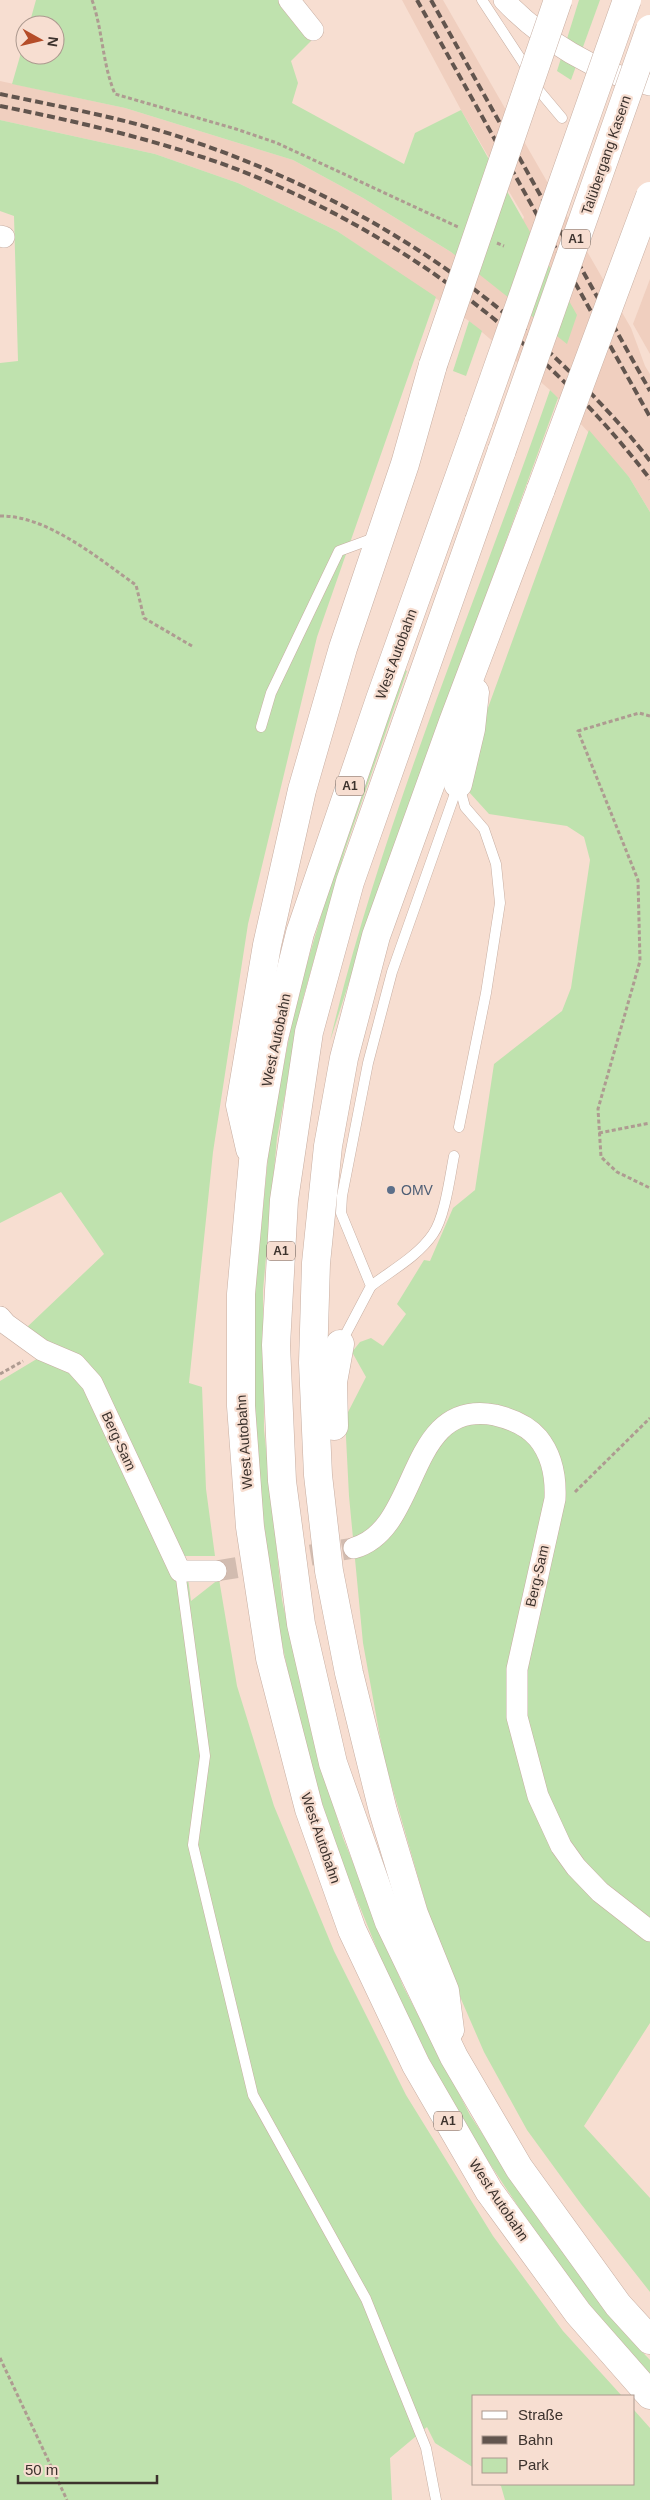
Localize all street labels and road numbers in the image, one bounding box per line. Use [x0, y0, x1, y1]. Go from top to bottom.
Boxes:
street label: Talübergang Kasern [578, 93, 634, 217]
road number: A1 [562, 230, 590, 248]
street label: West Autobahn [372, 607, 420, 701]
road number: A1 [336, 776, 364, 796]
street label: West Autobahn [258, 992, 294, 1088]
road number: A1 [267, 1242, 295, 1260]
street label: West Autobahn [233, 1394, 255, 1490]
street label: Berg-Sam [98, 1409, 140, 1473]
street label: Berg-Sam [522, 1543, 552, 1609]
street label: West Autobahn [298, 1791, 344, 1885]
road number: A1 [434, 2112, 462, 2130]
street label: West Autobahn [466, 2156, 532, 2244]

